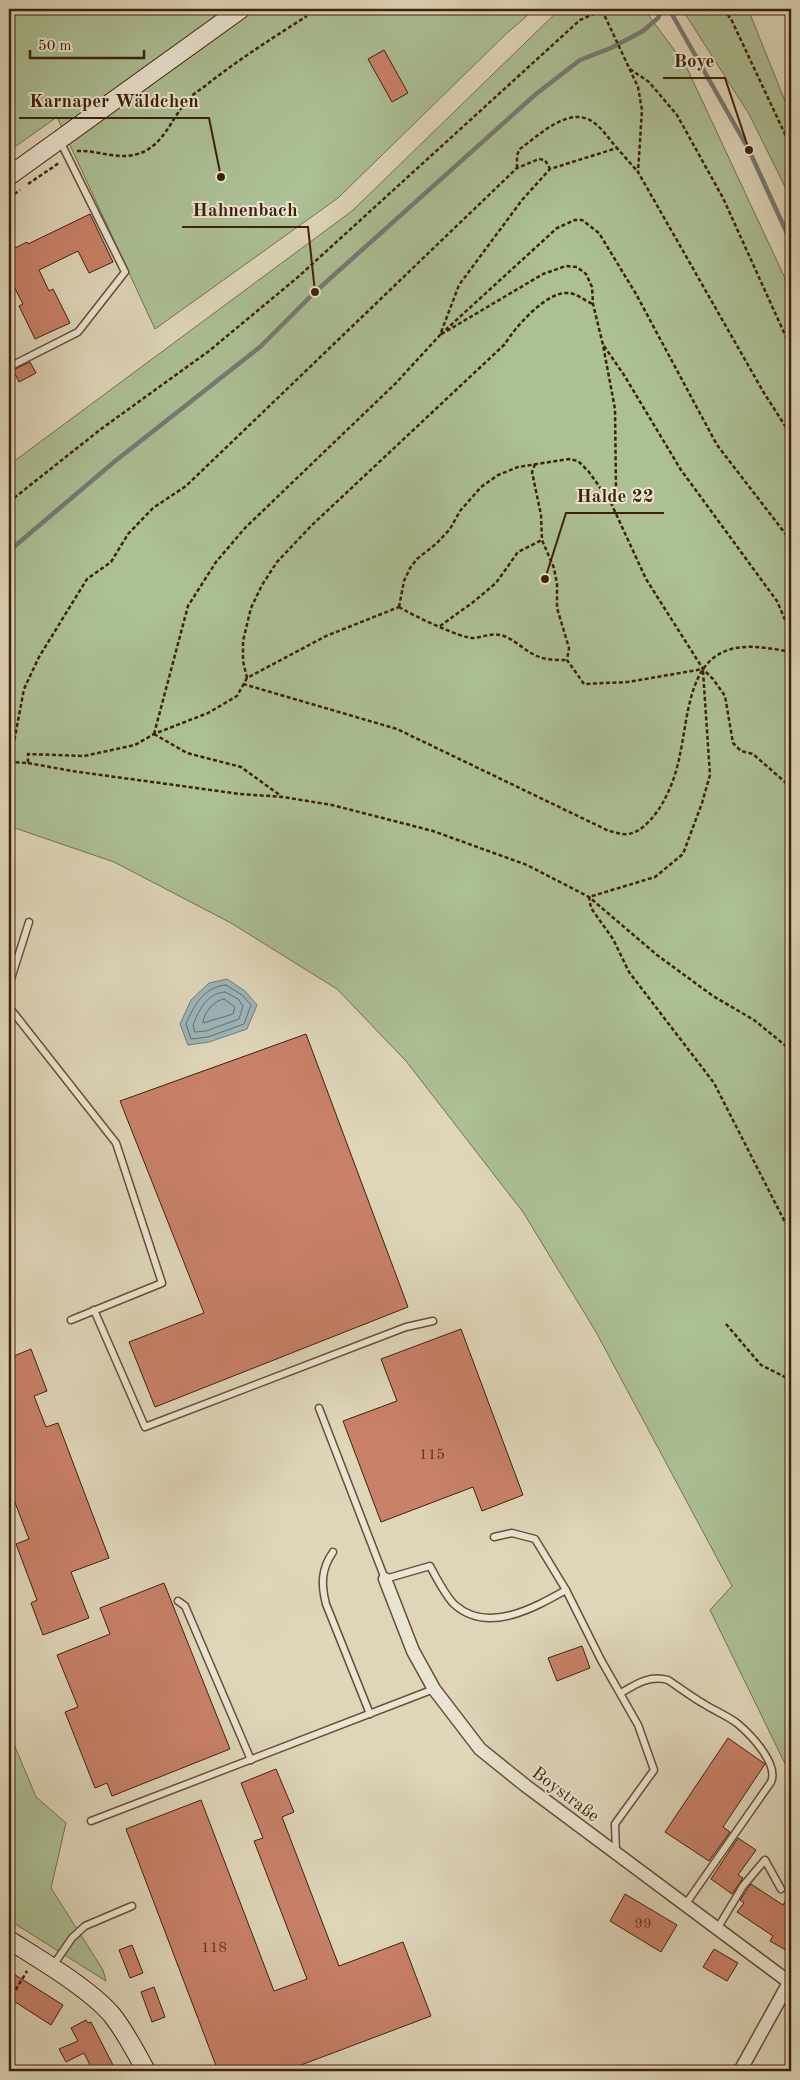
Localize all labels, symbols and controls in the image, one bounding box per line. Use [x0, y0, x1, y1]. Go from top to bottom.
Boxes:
scale bar [30, 28, 144, 60]
text: 50 m [38, 39, 72, 54]
callout: Boye [663, 44, 725, 78]
text: Boye [673, 53, 715, 72]
callout: Karnaper Wäldchen [19, 84, 209, 118]
text: Karnaper Wäldchen [29, 93, 199, 112]
callout: Hahnenbach [182, 193, 308, 227]
text: Hahnenbach [192, 202, 298, 221]
callout: Halde 22 [566, 479, 664, 513]
text: Halde 22 [576, 488, 654, 507]
house number: 115 [419, 1448, 445, 1463]
street label: Boystraße [528, 1764, 602, 1826]
house number: 99 [634, 1917, 652, 1932]
house number: 118 [201, 1941, 227, 1956]

